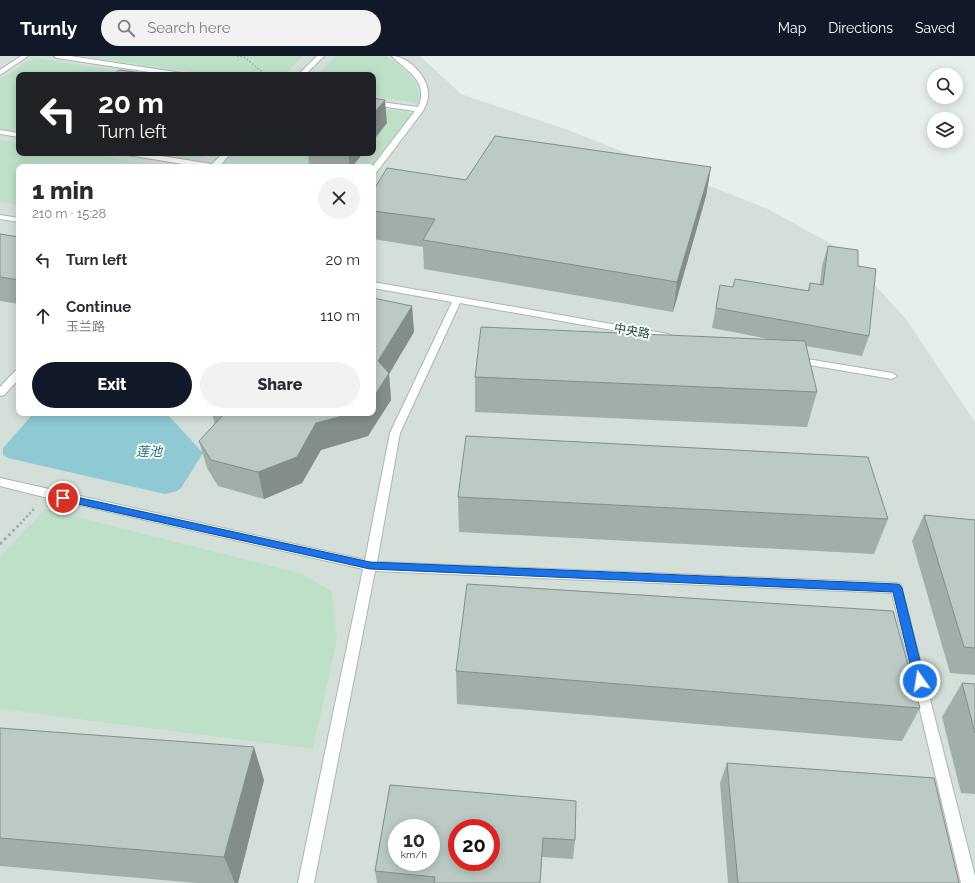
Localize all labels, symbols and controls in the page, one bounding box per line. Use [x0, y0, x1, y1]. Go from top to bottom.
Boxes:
search box [101, 10, 381, 46]
text: Turnly [20, 17, 77, 39]
icon: search [115, 17, 137, 39]
text: Search here [147, 19, 231, 37]
text: Map [778, 20, 806, 36]
text: Directions [828, 20, 893, 36]
text: Saved [915, 20, 955, 36]
map controls [927, 68, 963, 148]
button: search [927, 68, 963, 104]
text: 20 m [98, 87, 164, 120]
icon: left [32, 88, 84, 140]
button: layers [927, 112, 963, 148]
text: Turn left [98, 121, 167, 142]
text: 1 min [32, 176, 94, 205]
button: close [318, 177, 360, 219]
text: 210 m · 15:28 [32, 206, 106, 221]
icon: left [32, 249, 54, 271]
text: Turn left [66, 251, 127, 269]
text: 20 m [325, 251, 360, 269]
text: Continue [66, 298, 131, 316]
icon: ahead [32, 305, 54, 327]
text: 110 m [320, 307, 360, 325]
text: 玉兰路 [66, 319, 105, 334]
street label: 中央路 [613, 321, 651, 341]
button: Exit [32, 362, 192, 408]
button: Share [200, 362, 360, 408]
water label: 莲池 [136, 444, 164, 459]
pin [46, 481, 80, 515]
icon: arrive [52, 487, 74, 509]
position arrow [899, 660, 941, 702]
speed limit sign: 20 [448, 819, 500, 871]
text: 10 [403, 828, 425, 852]
text: km/h [401, 849, 427, 860]

